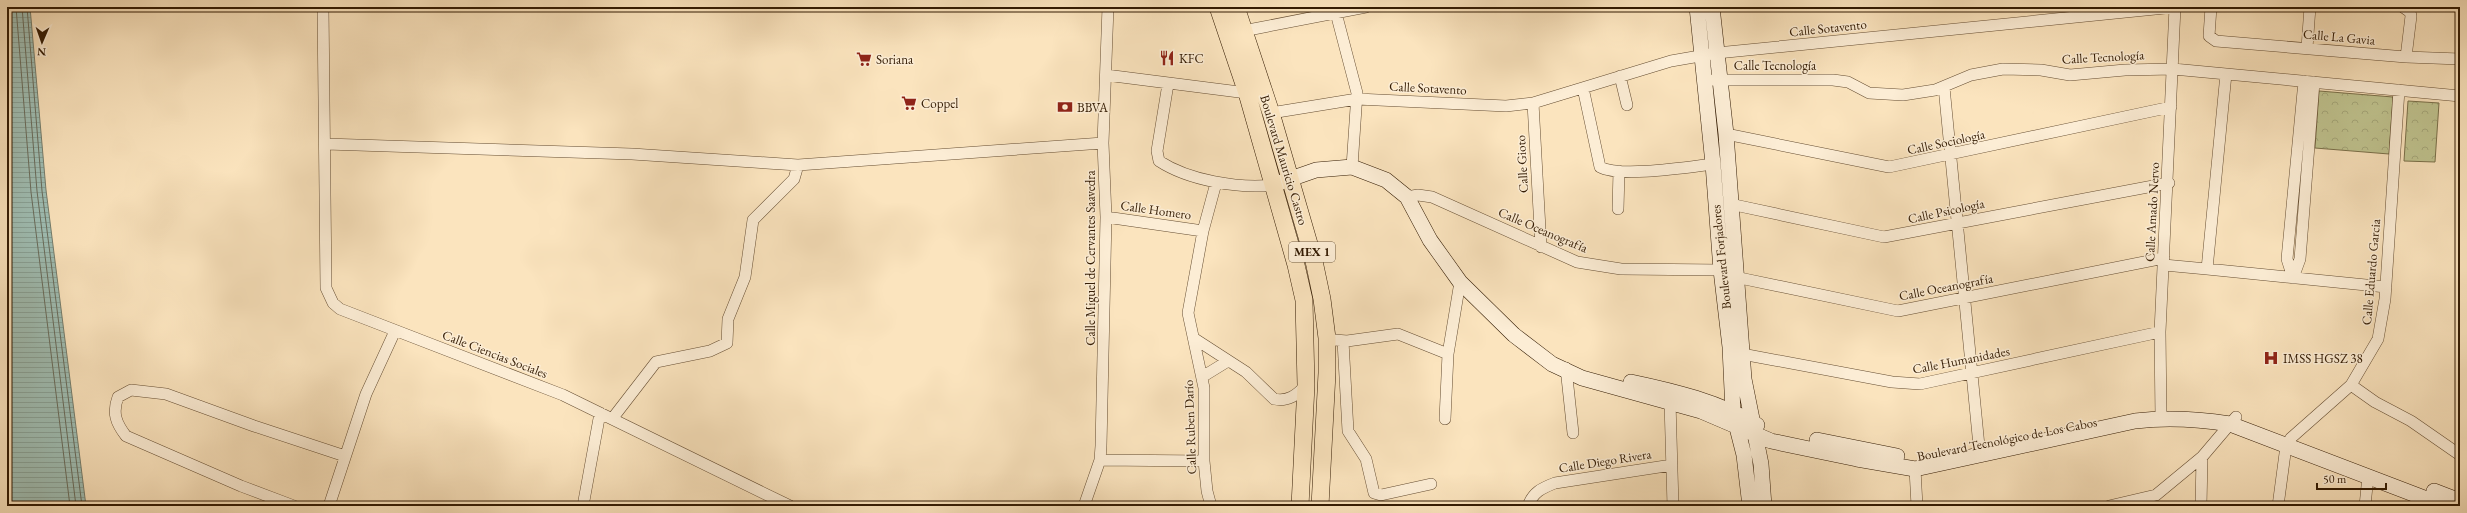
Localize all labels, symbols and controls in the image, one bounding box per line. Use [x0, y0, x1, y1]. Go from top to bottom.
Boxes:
street label: Calle Sotavento [1789, 15, 1867, 41]
north arrow [22, 22, 62, 62]
street label: Calle La Gavia [2302, 25, 2376, 49]
text: N [37, 45, 46, 59]
street label: Calle Tecnología [2061, 46, 2145, 68]
restaurant icon: KFC [1158, 49, 1176, 67]
supermarket icon: Soriana [855, 50, 873, 68]
place label: KFC [1179, 50, 1204, 67]
place label: Soriana [876, 51, 914, 68]
street label: Calle Tecnología [1734, 57, 1817, 74]
street label: Calle Sotavento [1389, 77, 1467, 99]
street label: Boulevard Mauricio Castro [1256, 93, 1312, 227]
supermarket icon: Coppel [900, 94, 918, 112]
place label: Coppel [921, 95, 958, 112]
bank icon: BBVA [1056, 98, 1074, 116]
place label: BBVA [1077, 99, 1109, 116]
street label: Calle Sociología [1906, 125, 1987, 159]
street label: Calle Gioto [1512, 135, 1532, 193]
street label: Calle Amado Nervo [2141, 162, 2163, 262]
street label: Calle Miguel de Cervantes Saavedra [1082, 169, 1099, 346]
street label: Calle Psicología [1906, 194, 1987, 227]
street label: Calle Homero [1120, 197, 1192, 223]
street label: Calle Oceanografía [1496, 204, 1591, 257]
street label: Boulevard Forjadores [1707, 204, 1735, 310]
street label: Calle Eduardo Garcia [2358, 217, 2384, 326]
road number: MEX 1 [1289, 242, 1335, 262]
street label: Calle Oceanografía [1898, 269, 1995, 304]
street label: Calle Ciencias Sociales [440, 326, 550, 382]
street label: Calle Humanidades [1911, 342, 2011, 378]
hospital icon: IMSS HGSZ 38 [2262, 349, 2280, 367]
place label: IMSS HGSZ 38 [2283, 350, 2363, 367]
street label: Calle Ruben Darío [1180, 379, 1200, 475]
street label: Boulevard Tecnológico de Los Cabos [1916, 413, 2098, 465]
street label: Calle Diego Rivera [1557, 445, 1653, 477]
scale bar [2317, 465, 2386, 491]
text: 50 m [2323, 471, 2347, 487]

